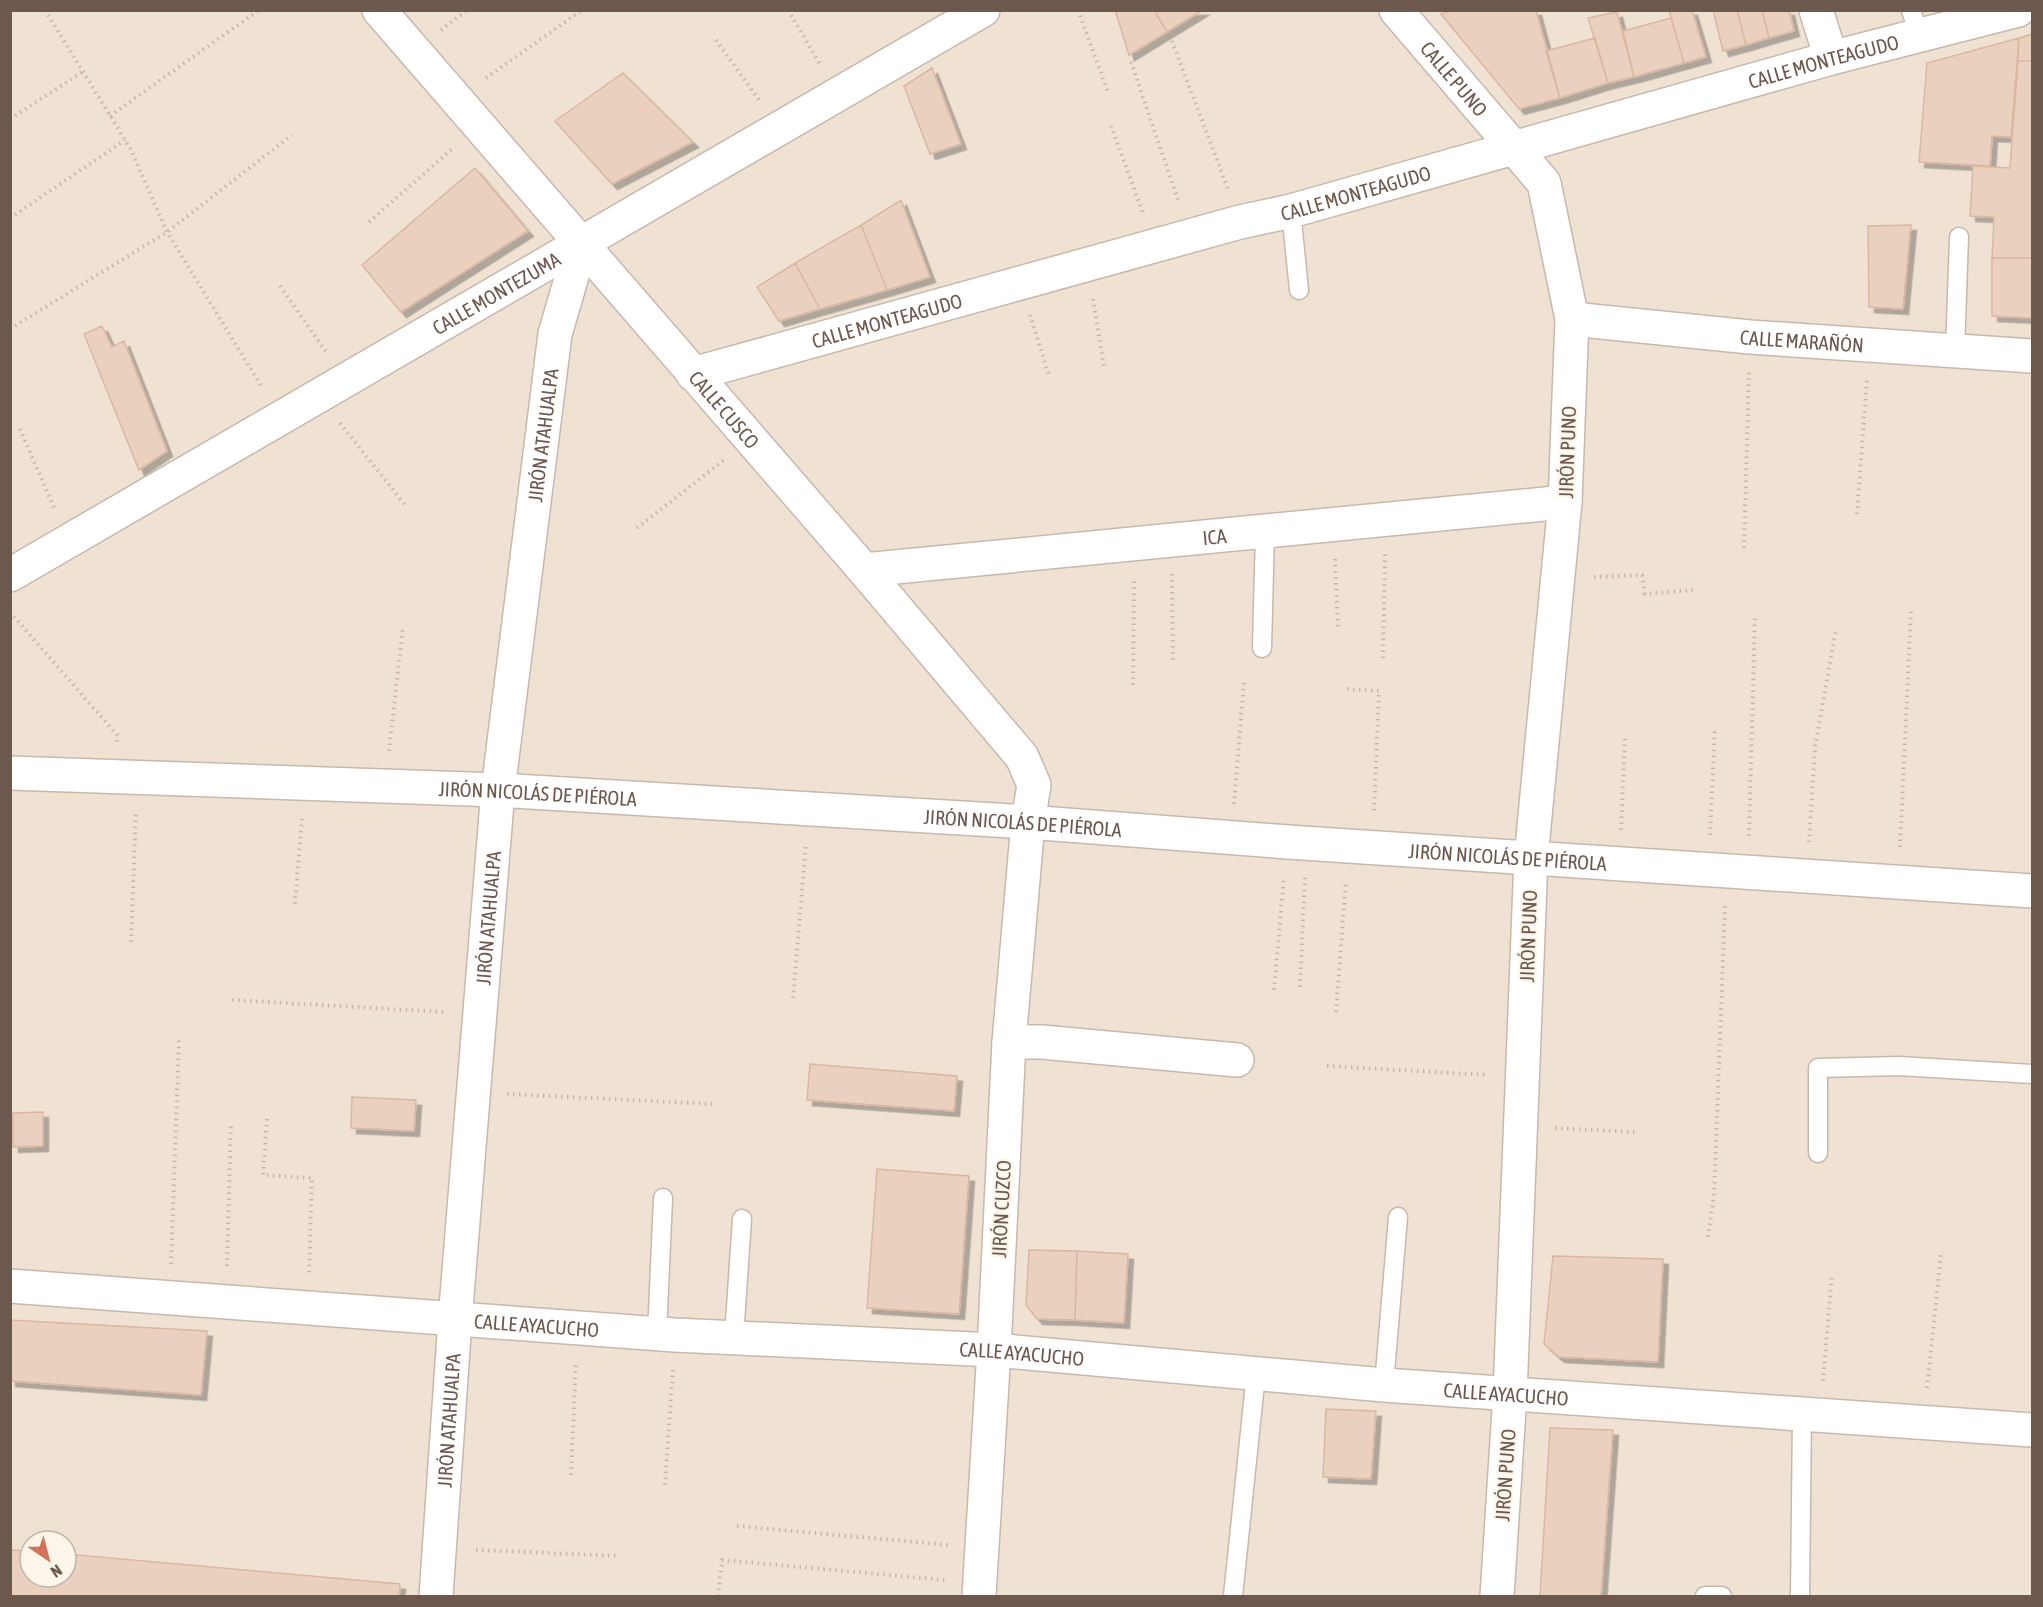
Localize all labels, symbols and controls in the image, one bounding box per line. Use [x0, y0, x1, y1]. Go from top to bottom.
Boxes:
street label: CALLE MONTEAGUDO [1745, 30, 1901, 92]
street label: CALLE PUNO [1416, 36, 1493, 120]
street label: CALLE MONTEAGUDO [1278, 161, 1433, 224]
street label: CALLE MONTEZUMA [428, 247, 564, 339]
street label: CALLE MONTEAGUDO [809, 288, 964, 352]
street label: CALLE MARAÑÓN [1739, 325, 1865, 356]
street label: CALLE CUSCO [685, 366, 764, 453]
street label: JIRÓN ATAHUALPA [523, 367, 562, 503]
street label: JIRÓN PUNO [1554, 405, 1580, 499]
street label: ICA [1201, 523, 1228, 549]
street label: JIRÓN NICOLÁS DE PIÉROLA [438, 776, 638, 810]
street label: JIRÓN NICOLÁS DE PIÉROLA [923, 804, 1123, 841]
street label: JIRÓN NICOLÁS DE PIÉROLA [1408, 838, 1607, 874]
street label: JIRÓN ATAHUALPA [471, 850, 505, 986]
street label: JIRÓN PUNO [1515, 889, 1541, 983]
street label: JIRÓN CUZCO [987, 1160, 1015, 1258]
street label: CALLE AYACUCHO [473, 1309, 600, 1341]
street label: CALLE AYACUCHO [959, 1337, 1085, 1370]
street label: JIRÓN ATAHUALPA [432, 1353, 464, 1488]
street label: CALLE AYACUCHO [1443, 1378, 1569, 1409]
street label: JIRÓN PUNO [1490, 1428, 1520, 1522]
north arrow [18, 1529, 78, 1589]
text: N [48, 1561, 66, 1581]

